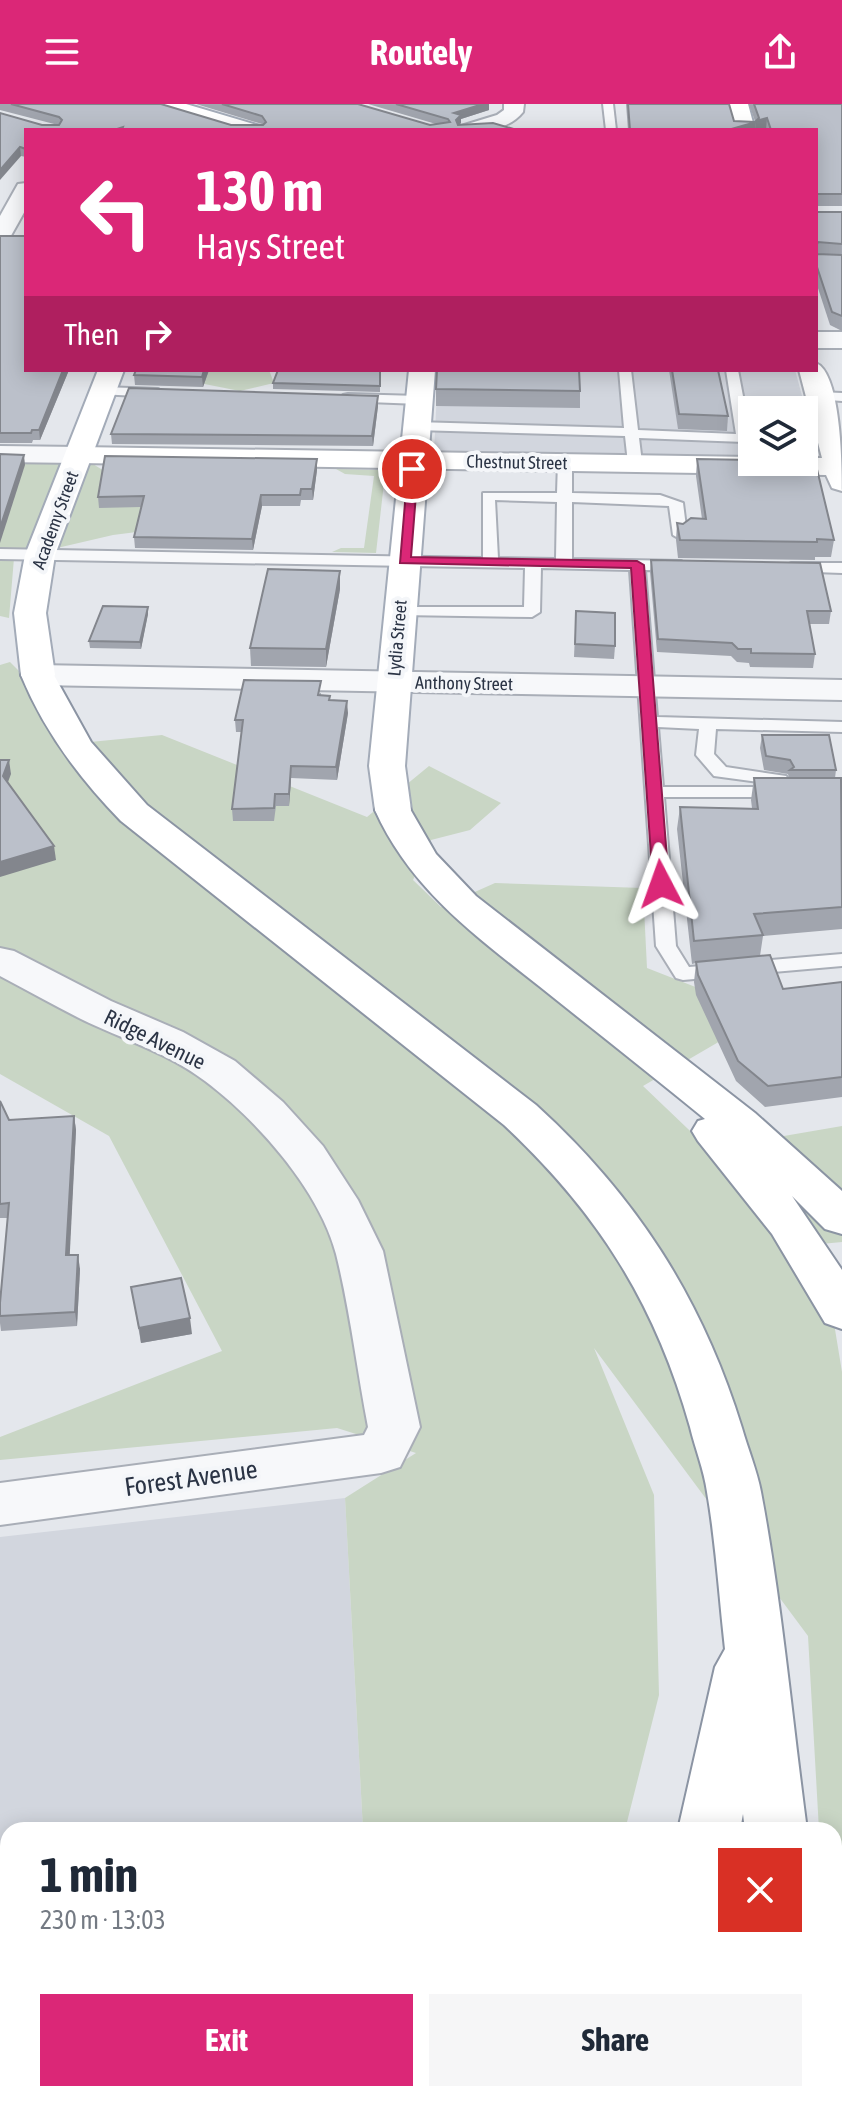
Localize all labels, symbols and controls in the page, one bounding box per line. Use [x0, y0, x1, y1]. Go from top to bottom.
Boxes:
icon: menu [40, 30, 84, 74]
icon: share [758, 30, 802, 74]
text: Routely [370, 31, 472, 73]
text: 130 m [196, 159, 323, 223]
icon: left [64, 160, 168, 264]
text: Hays Street [196, 225, 345, 267]
icon: right [135, 312, 179, 356]
text: Then [64, 317, 119, 351]
map controls [738, 396, 818, 476]
button: layers [738, 396, 818, 476]
pin [378, 435, 446, 503]
icon: arrive [390, 447, 434, 491]
street label: Chestnut Street [466, 451, 568, 473]
street label: Academy Street [28, 468, 82, 572]
street label: Lydia Street [383, 599, 411, 677]
street label: Anthony Street [415, 672, 513, 694]
position arrow [619, 842, 703, 926]
street label: Ridge Avenue [100, 1003, 210, 1075]
street label: Forest Avenue [123, 1454, 259, 1502]
text: 1 min [40, 1847, 138, 1902]
button: close [718, 1848, 802, 1932]
text: 230 m · 13:03 [40, 1905, 166, 1935]
button: Exit [40, 1994, 413, 2086]
button: Share [429, 1994, 802, 2086]

